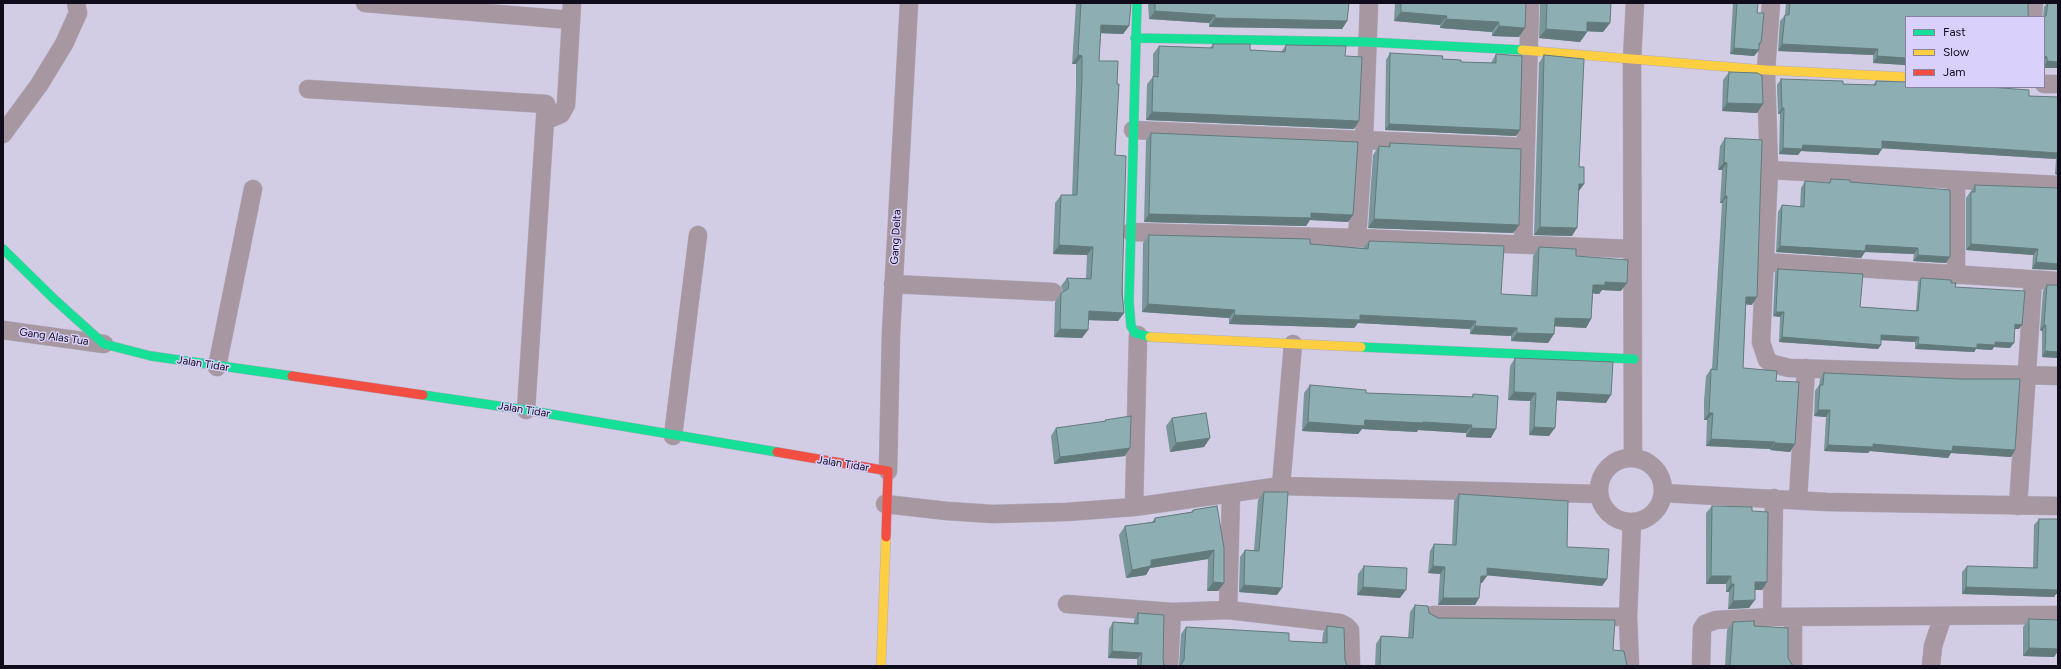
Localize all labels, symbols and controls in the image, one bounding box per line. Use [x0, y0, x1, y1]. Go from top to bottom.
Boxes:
legend [1905, 16, 2045, 88]
text: Fast [1943, 25, 1966, 39]
text: Slow [1943, 45, 1969, 59]
text: Jam [1943, 65, 1966, 79]
street label: Gang Delta [888, 209, 904, 265]
street label: Gang Alas Tua [18, 326, 90, 348]
street label: Jalan Tidar [176, 353, 230, 375]
street label: Jalan Tidar [497, 399, 551, 421]
street label: Jalan Tidar [816, 453, 870, 475]

